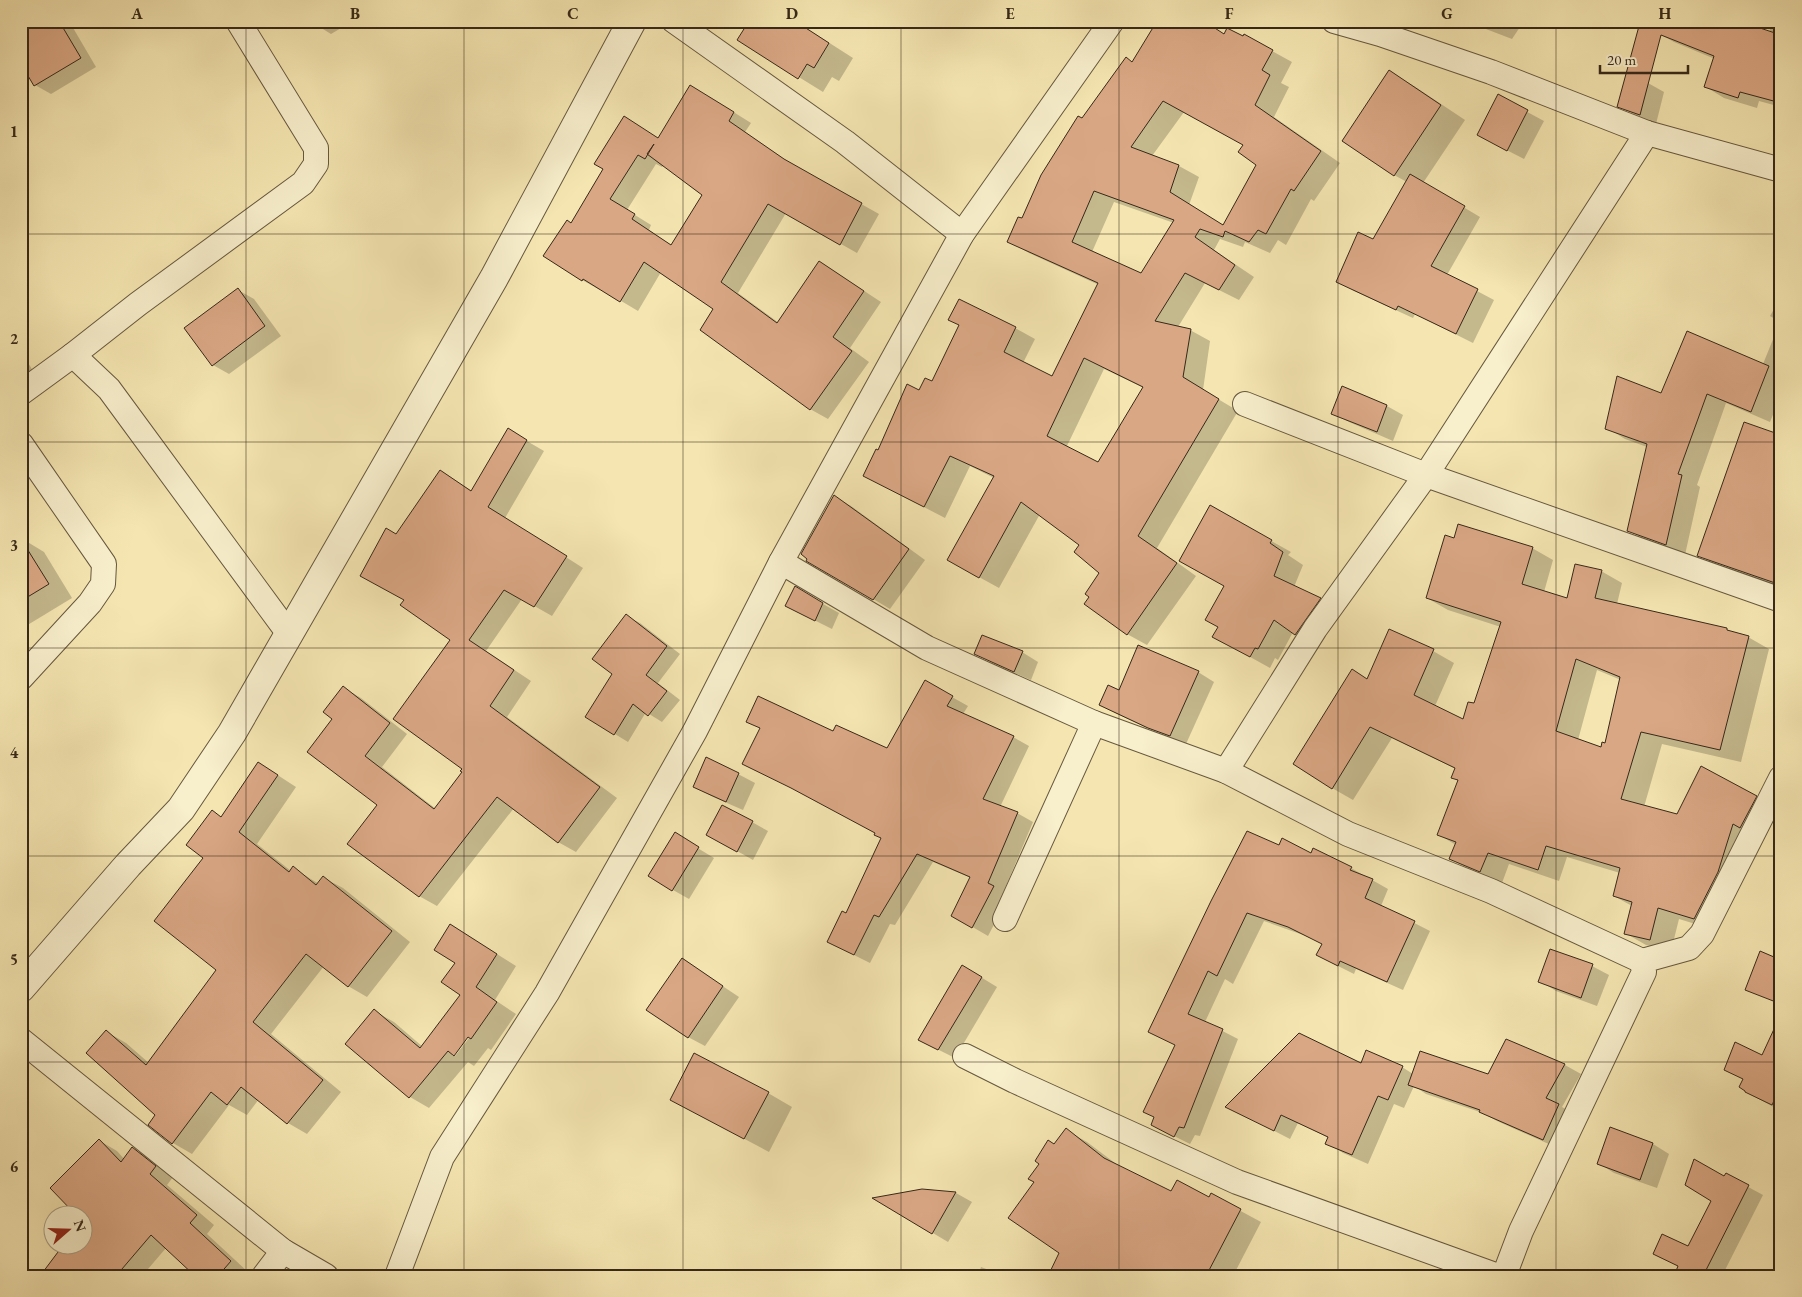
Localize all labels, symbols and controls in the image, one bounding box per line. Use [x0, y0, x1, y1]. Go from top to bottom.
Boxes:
text: A [130, 3, 143, 24]
text: B [350, 3, 360, 24]
text: C [567, 3, 579, 24]
text: D [786, 3, 798, 24]
text: E [1005, 3, 1015, 24]
text: F [1225, 3, 1234, 24]
text: G [1441, 3, 1453, 24]
text: H [1659, 3, 1672, 24]
scale bar [1600, 42, 1687, 74]
text: 20 m [1607, 50, 1636, 69]
text: 1 [10, 121, 18, 142]
text: 2 [10, 328, 19, 349]
text: 3 [10, 535, 18, 556]
text: 4 [10, 742, 19, 763]
text: 5 [10, 949, 18, 970]
text: 6 [10, 1156, 19, 1177]
north arrow [42, 1204, 92, 1254]
text: N [70, 1217, 91, 1235]

